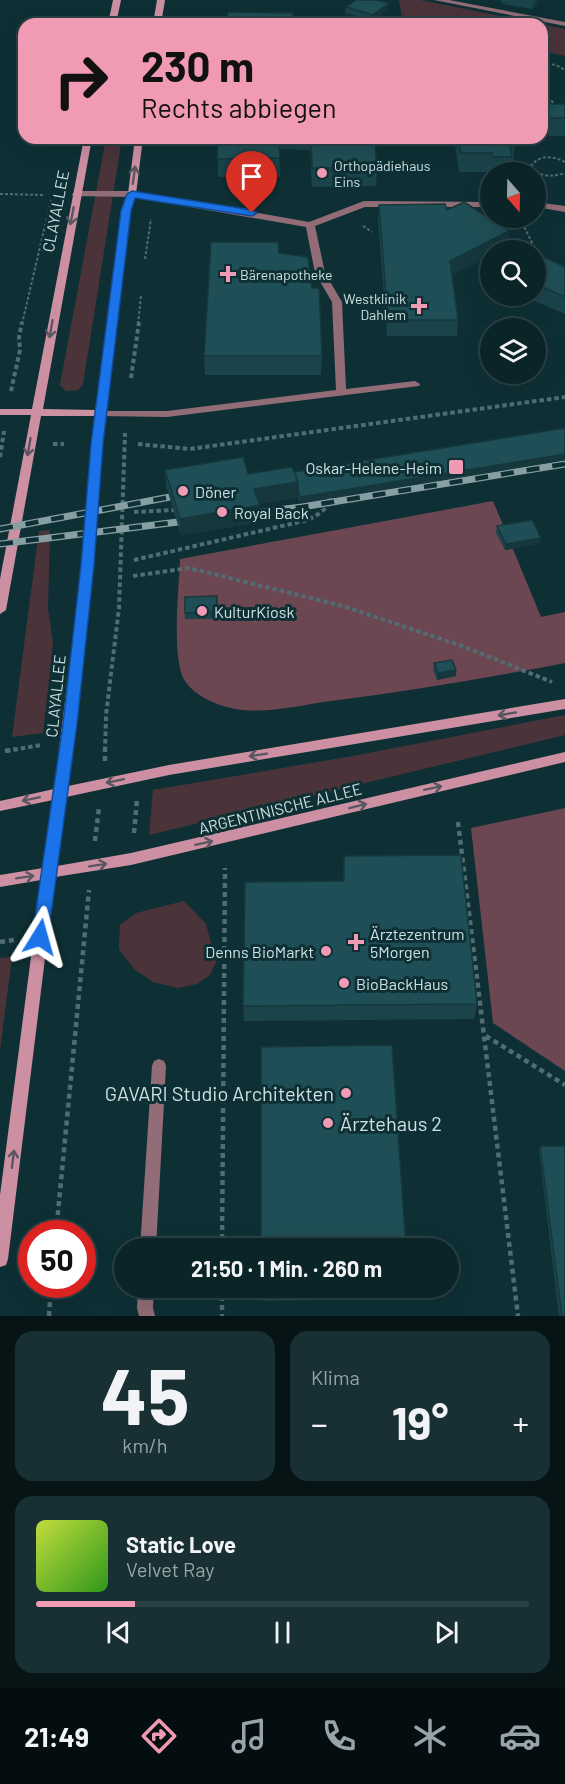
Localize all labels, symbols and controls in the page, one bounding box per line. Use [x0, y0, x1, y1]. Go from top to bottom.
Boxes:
text: 230 m [141, 40, 254, 90]
icon: right [42, 42, 120, 120]
text: Rechts abbiegen [141, 91, 337, 123]
pin [226, 151, 277, 213]
place label: Orthopädiehaus Eins [334, 157, 431, 190]
icon: arrive [235, 160, 268, 193]
north arrow [480, 162, 546, 228]
map controls [480, 162, 546, 384]
one-way arrow [129, 166, 140, 185]
marker: Orthopädiehaus Eins [315, 166, 329, 180]
street label: CLAYALLEE [38, 168, 72, 254]
one-way arrow [66, 206, 77, 225]
button: search [480, 240, 546, 306]
place label: Bärenapotheke [240, 266, 332, 283]
marker: Bärenapotheke [221, 267, 235, 281]
place label: Westklinik Dahlem [343, 290, 406, 323]
marker: Westklinik Dahlem [410, 297, 428, 315]
button: layers [480, 318, 546, 384]
one-way arrow [45, 319, 56, 339]
one-way arrow [23, 437, 34, 456]
place label: Oskar-Helene-Heim [305, 458, 442, 477]
marker: Oskar-Helene-Heim [447, 458, 465, 476]
place label: Döner [195, 482, 237, 501]
marker: Döner [176, 484, 190, 498]
place label: Royal Back [234, 503, 309, 522]
marker: Royal Back [215, 505, 229, 519]
place label: KulturKiosk [214, 602, 295, 621]
marker: KulturKiosk [195, 604, 209, 618]
street label: CLAYALLEE [41, 654, 69, 738]
one-way arrow [498, 709, 518, 720]
one-way arrow [249, 750, 269, 761]
one-way arrow [106, 776, 125, 787]
street label: ARGENTINISCHE ALLEE [196, 779, 364, 837]
one-way arrow [423, 782, 443, 793]
one-way arrow [21, 794, 40, 806]
one-way arrow [348, 800, 367, 811]
one-way arrow [194, 837, 213, 849]
one-way arrow [88, 859, 107, 870]
one-way arrow [14, 871, 34, 882]
position arrow [8, 905, 72, 969]
place label: Ärztezentrum 5Morgen [370, 924, 465, 961]
marker: Ärztezentrum 5Morgen [347, 933, 365, 951]
place label: Denns BioMarkt [205, 942, 314, 961]
marker: Denns BioMarkt [319, 944, 333, 958]
place label: BioBackHaus [356, 974, 448, 993]
marker: BioBackHaus [337, 976, 351, 990]
place label: GAVARI Studio Architekten [105, 1081, 334, 1105]
marker: GAVARI Studio Architekten [339, 1086, 353, 1100]
place label: Ärztehaus 2 [340, 1111, 442, 1135]
marker: Ärztehaus 2 [321, 1116, 335, 1130]
one-way arrow [7, 1150, 18, 1169]
speed limit sign: 50 [18, 1220, 96, 1298]
text: 21:50 · 1 Min. · 260 m [191, 1255, 382, 1281]
text: 45 [100, 1347, 190, 1441]
text: Klima [311, 1365, 360, 1389]
text: 19° [392, 1395, 448, 1449]
text: − [311, 1403, 328, 1443]
text: + [513, 1403, 529, 1443]
text: km/h [122, 1433, 168, 1457]
text: Static Love [126, 1531, 236, 1557]
text: Velvet Ray [126, 1557, 215, 1581]
icon: previous [102, 1616, 135, 1649]
icon: pause [266, 1616, 299, 1649]
icon: next [430, 1616, 463, 1649]
icon: directions [138, 1715, 180, 1757]
icon: music [228, 1715, 270, 1757]
icon: phone [318, 1715, 360, 1757]
icon: climate [409, 1715, 451, 1757]
icon: car [499, 1715, 541, 1757]
text: 21:49 [24, 1720, 89, 1752]

